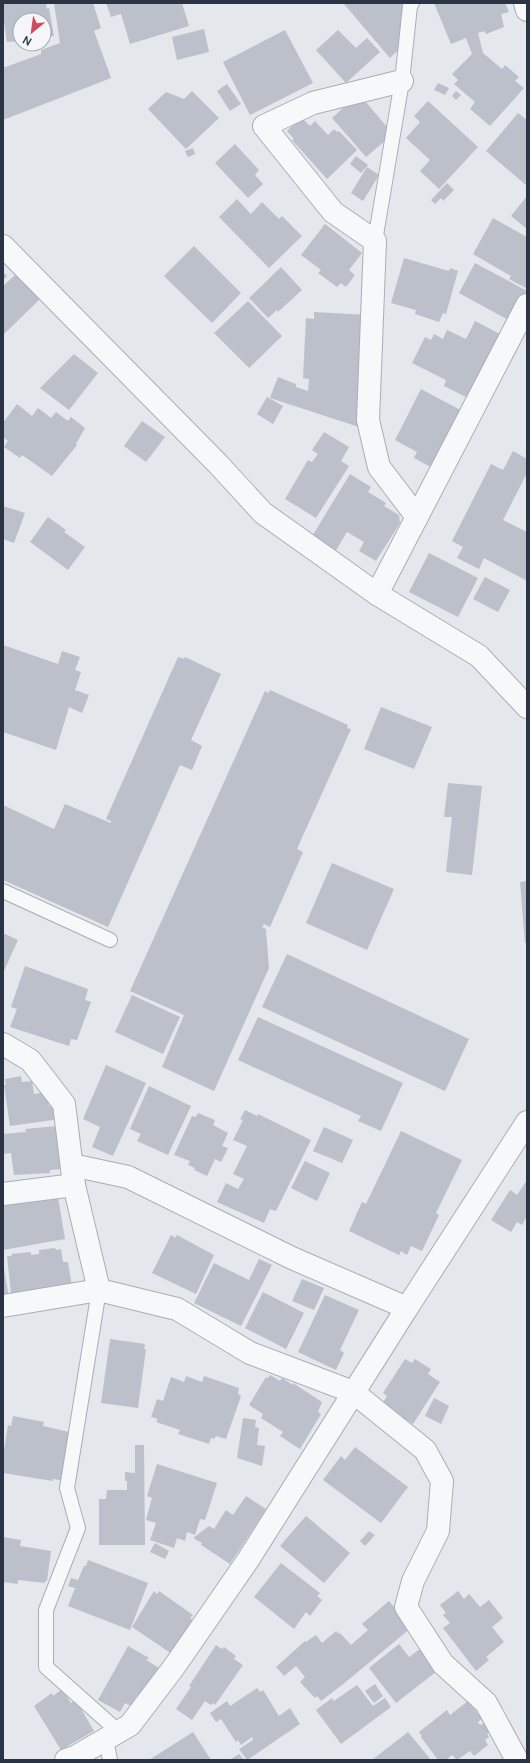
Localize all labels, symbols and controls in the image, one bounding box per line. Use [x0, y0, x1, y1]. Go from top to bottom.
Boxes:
north arrow [12, 12, 52, 52]
text: N [20, 33, 34, 50]

